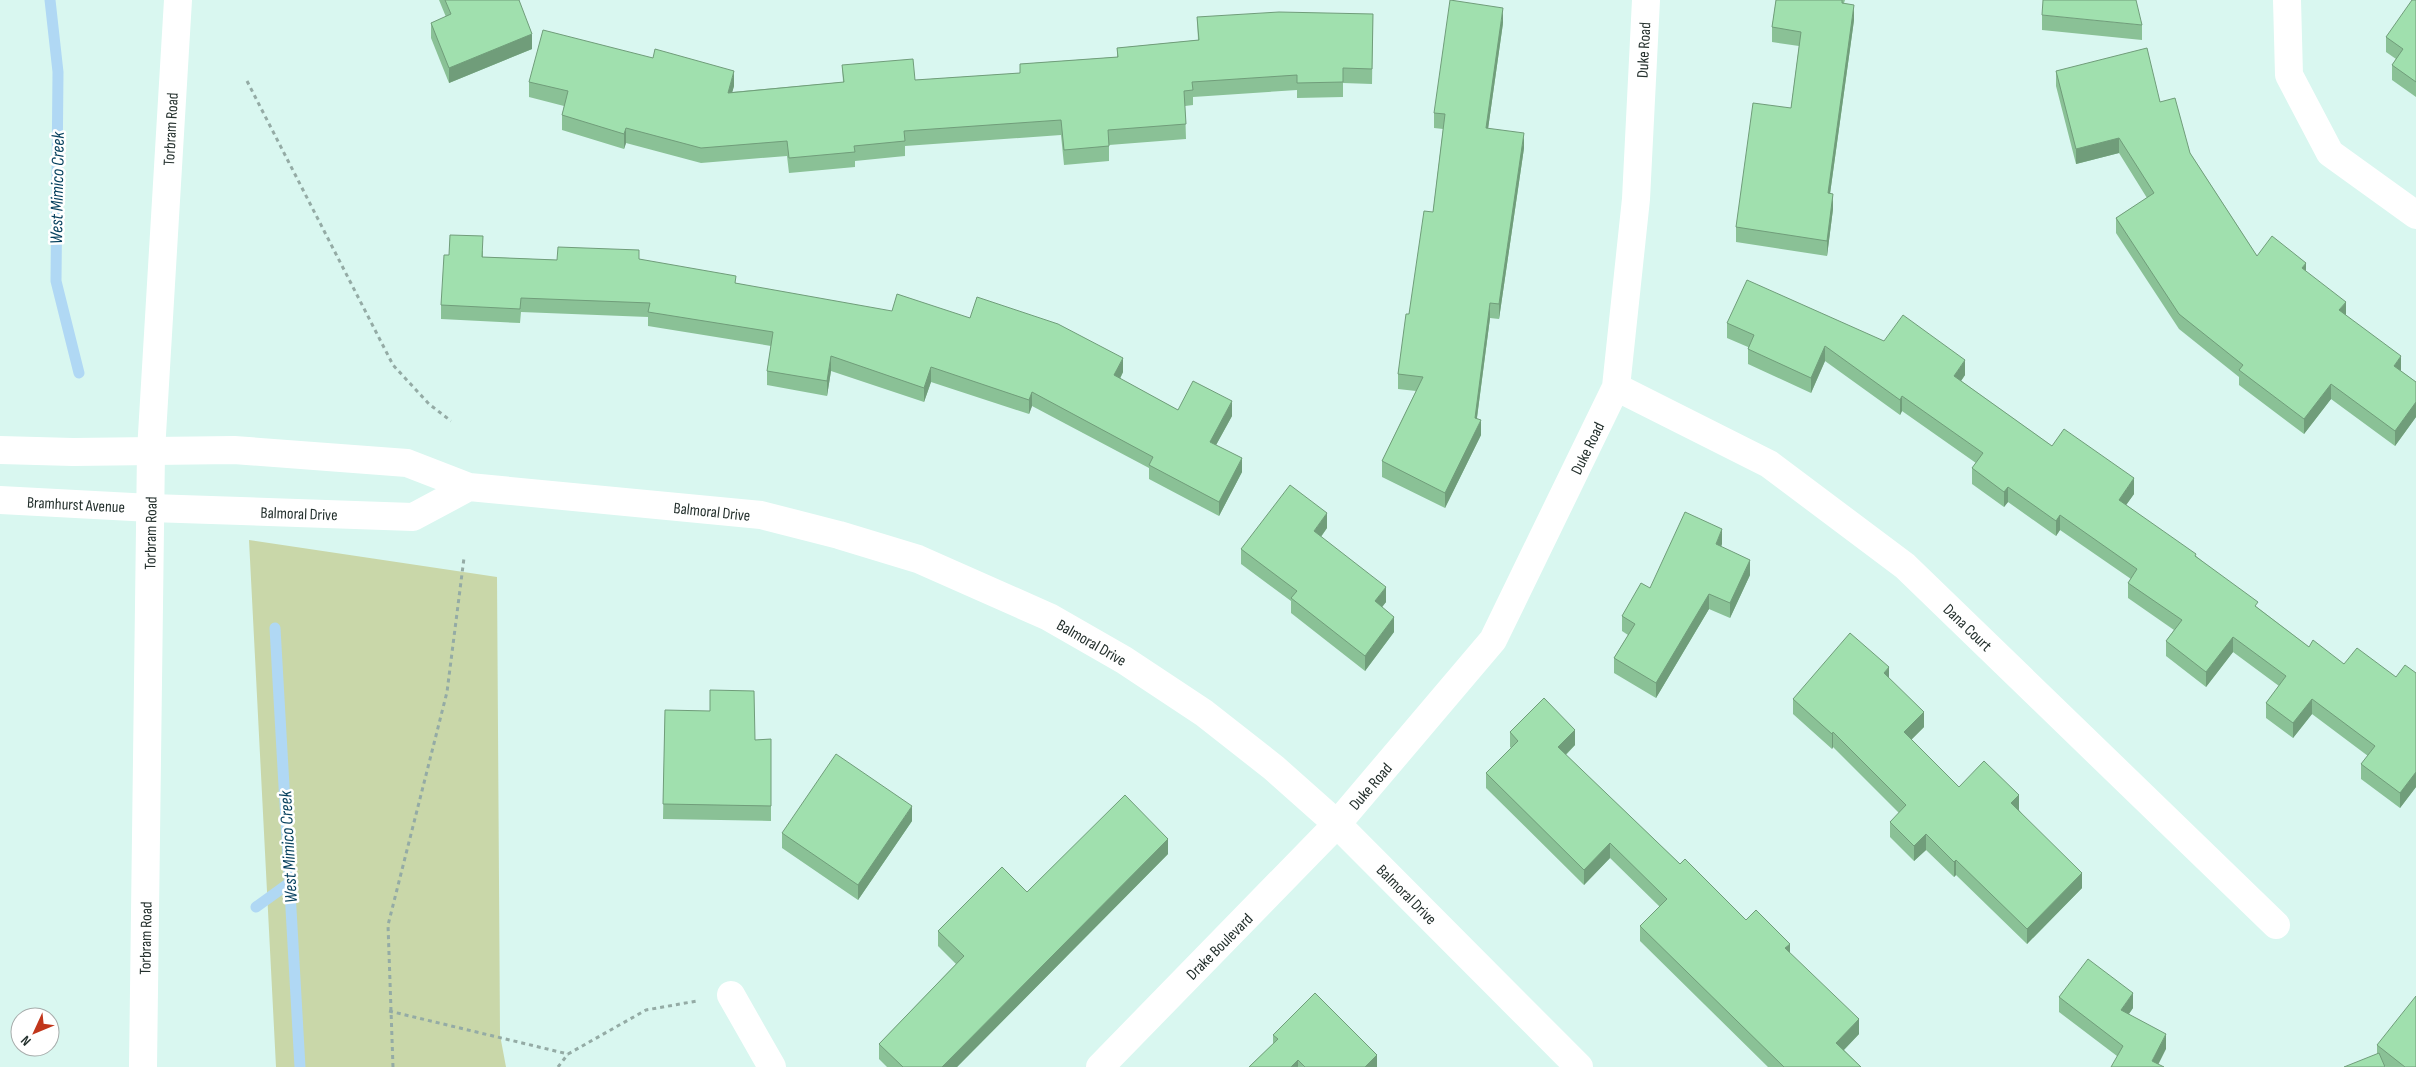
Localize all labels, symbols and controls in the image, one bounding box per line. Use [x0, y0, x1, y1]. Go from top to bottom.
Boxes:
street label: Duke Road [1634, 22, 1655, 79]
street label: Torbram Road [160, 92, 183, 166]
water label: West Mimico Creek [46, 130, 69, 244]
street label: Duke Road [1568, 419, 1609, 478]
street label: Bramhurst Avenue [26, 493, 125, 518]
street label: Torbram Road [141, 496, 162, 570]
street label: Balmoral Drive [672, 499, 751, 526]
street label: Balmoral Drive [260, 504, 338, 525]
street label: Dana Court [1939, 600, 1995, 656]
street label: Balmoral Drive [1053, 616, 1129, 671]
street label: Duke Road [1346, 760, 1397, 814]
water label: West Mimico Creek [275, 789, 302, 904]
street label: Balmoral Drive [1372, 861, 1440, 929]
street label: Torbram Road [136, 901, 157, 975]
street label: Drake Boulevard [1183, 910, 1257, 984]
north arrow [10, 1007, 60, 1057]
text: N [17, 1032, 35, 1049]

